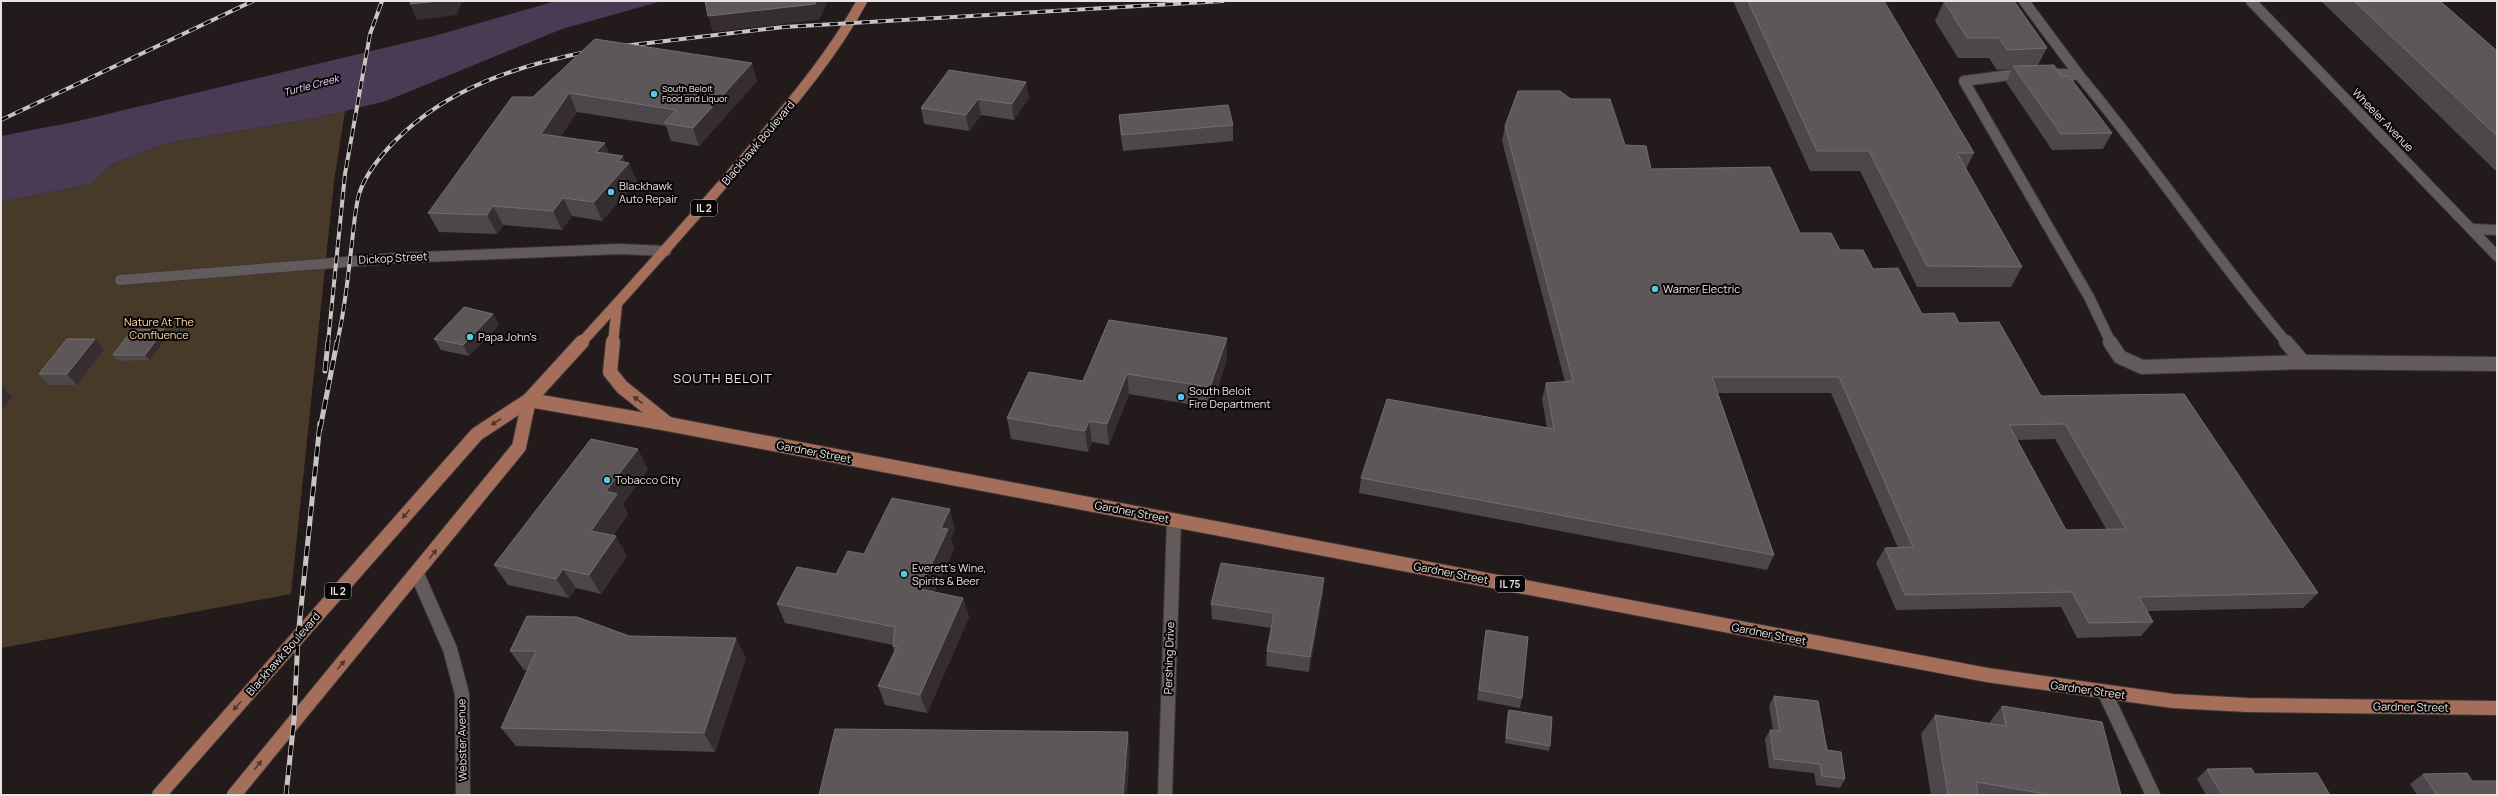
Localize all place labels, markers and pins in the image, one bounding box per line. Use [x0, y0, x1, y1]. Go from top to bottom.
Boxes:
place label: South Beloit Food and Liquor [662, 82, 728, 105]
marker: South Beloit Food and Liquor [649, 89, 659, 99]
place label: Blackhawk Auto Repair [619, 178, 678, 206]
marker: Blackhawk Auto Repair [606, 187, 616, 197]
place label: Warner Electric [1663, 281, 1740, 296]
marker: Warner Electric [1650, 284, 1660, 294]
place label: Papa John's [478, 329, 537, 344]
marker: Papa John's [465, 332, 475, 342]
place label: South Beloit Fire Department [1189, 383, 1271, 411]
marker: South Beloit Fire Department [1176, 392, 1186, 402]
place label: Tobacco City [615, 472, 681, 487]
marker: Tobacco City [602, 475, 612, 485]
place label: Everett's Wine, Spirits & Beer [912, 560, 986, 588]
marker: Everett's Wine, Spirits & Beer [899, 569, 909, 579]

